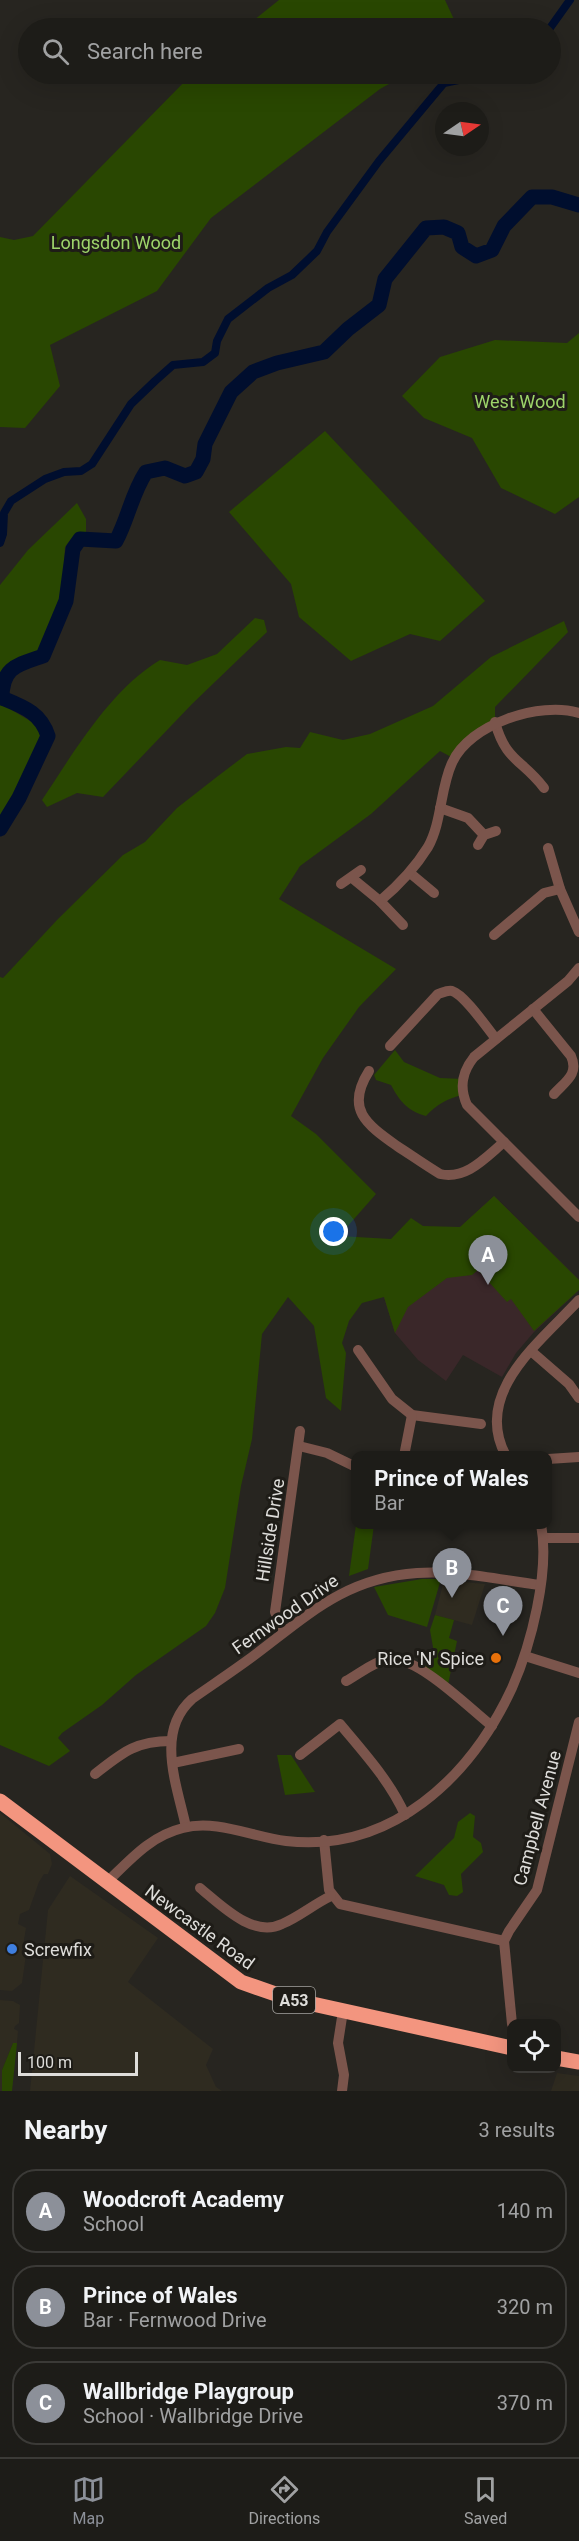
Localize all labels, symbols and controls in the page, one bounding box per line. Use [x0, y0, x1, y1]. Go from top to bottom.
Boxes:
search box [18, 18, 561, 84]
icon: search [39, 35, 72, 68]
text: Search here [87, 39, 203, 64]
north arrow [435, 102, 489, 156]
park label: Longsdon Wood [51, 232, 181, 253]
park label: West Wood [474, 391, 566, 412]
your location [319, 1217, 348, 1246]
pin: A [468, 1236, 508, 1285]
popup [351, 1451, 552, 1529]
text: Prince of Wales [374, 1466, 529, 1491]
street label: Hillside Drive [251, 1477, 289, 1583]
text: Bar [374, 1491, 404, 1515]
pin: B [432, 1548, 472, 1598]
street label: Fernwood Drive [228, 1570, 342, 1658]
pin: C [484, 1586, 522, 1636]
place label: Rice 'N' Spice [377, 1648, 484, 1669]
marker: Rice 'N' Spice [489, 1651, 503, 1665]
street label: Campbell Avenue [509, 1748, 565, 1888]
street label: Newcastle Road [141, 1880, 259, 1974]
place label: Screwfix [24, 1939, 92, 1960]
marker: Screwfix [5, 1942, 19, 1956]
road number: A53 [273, 1987, 315, 2013]
map controls [507, 2019, 561, 2073]
button: locate [507, 2019, 561, 2073]
scale bar [18, 2049, 138, 2076]
text: 100 m [27, 2053, 72, 2072]
text: Nearby [24, 2115, 107, 2145]
text: 3 results [479, 2118, 555, 2142]
text: Woodcroft Academy [83, 2187, 284, 2212]
text: A [39, 2199, 52, 2223]
text: 140 m [497, 2199, 553, 2223]
text: School [83, 2212, 144, 2236]
text: Prince of Wales [83, 2283, 238, 2308]
text: B [39, 2295, 52, 2319]
text: 320 m [497, 2295, 553, 2319]
text: Bar · Fernwood Drive [83, 2308, 267, 2332]
text: Wallbridge Playgroup [83, 2379, 294, 2404]
text: C [39, 2391, 52, 2415]
text: 370 m [497, 2391, 553, 2415]
text: School · Wallbridge Drive [83, 2404, 303, 2428]
tab: Map [72, 2473, 105, 2528]
tab: Directions [248, 2473, 320, 2528]
tab: Saved [464, 2473, 507, 2528]

